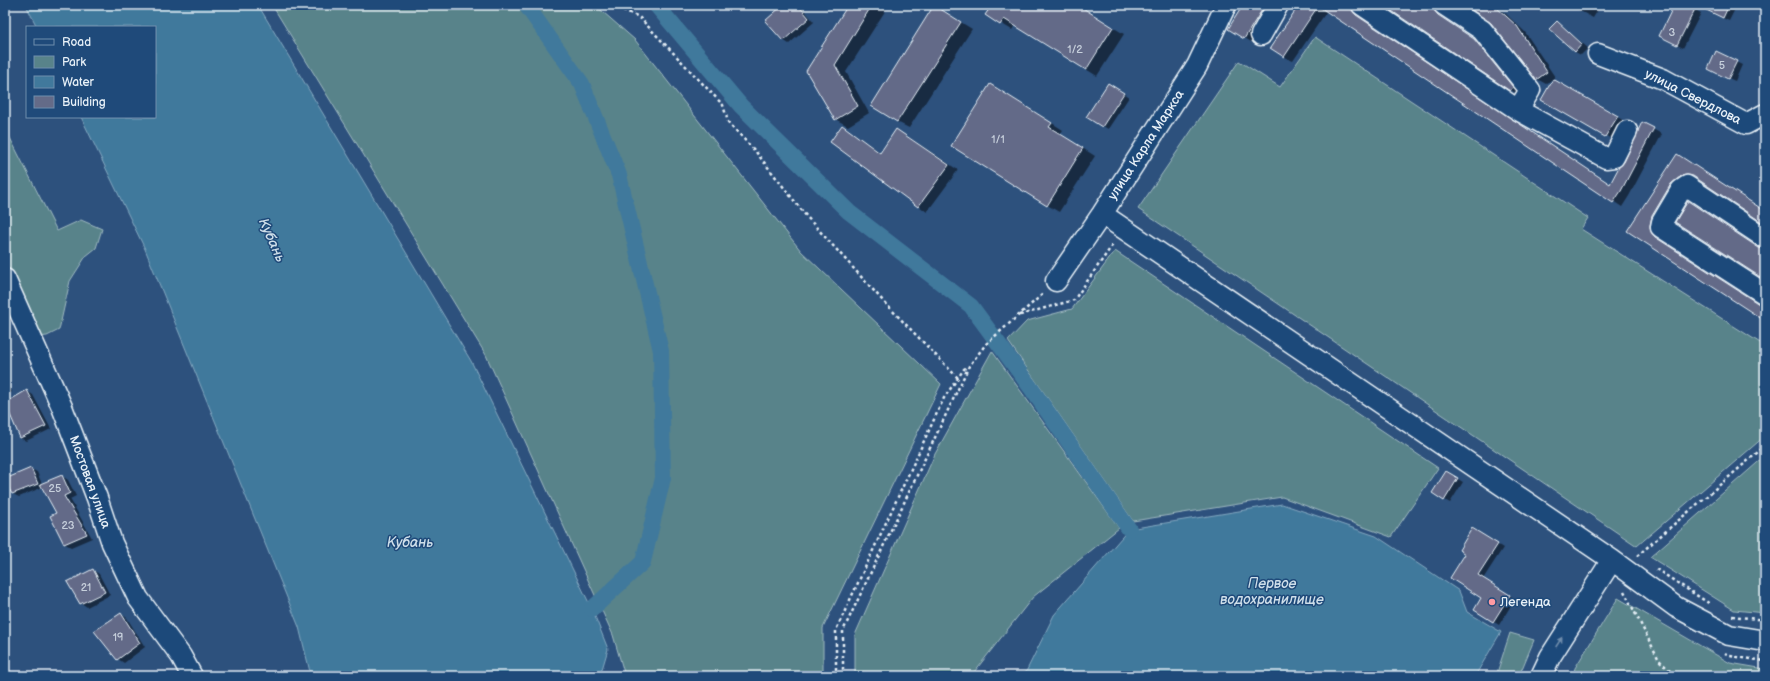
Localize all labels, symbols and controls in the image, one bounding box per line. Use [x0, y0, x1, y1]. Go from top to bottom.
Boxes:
legend [26, 26, 156, 118]
house number: 3 [1669, 26, 1676, 39]
text: Road [62, 35, 91, 50]
house number: 1/2 [1067, 43, 1083, 56]
text: Park [62, 55, 86, 70]
house number: 5 [1719, 59, 1725, 72]
street label: улица Свердлова [1642, 66, 1744, 128]
text: Water [62, 75, 94, 90]
street label: улица Карла Маркса [1104, 87, 1188, 203]
text: Building [62, 95, 106, 110]
house number: 1/1 [991, 133, 1005, 146]
water label: Кубань [255, 215, 289, 265]
street label: Мостовая улица [66, 433, 114, 531]
house number: 25 [49, 482, 61, 495]
house number: 23 [61, 519, 75, 532]
water label: Кубань [387, 534, 433, 551]
water label: Первое водохранилище [1220, 575, 1324, 608]
house number: 21 [81, 581, 91, 594]
place label: Легенда [1499, 594, 1551, 610]
marker: Легенда [1487, 597, 1497, 607]
house number: 19 [113, 631, 123, 644]
one-way arrow [1555, 636, 1563, 647]

